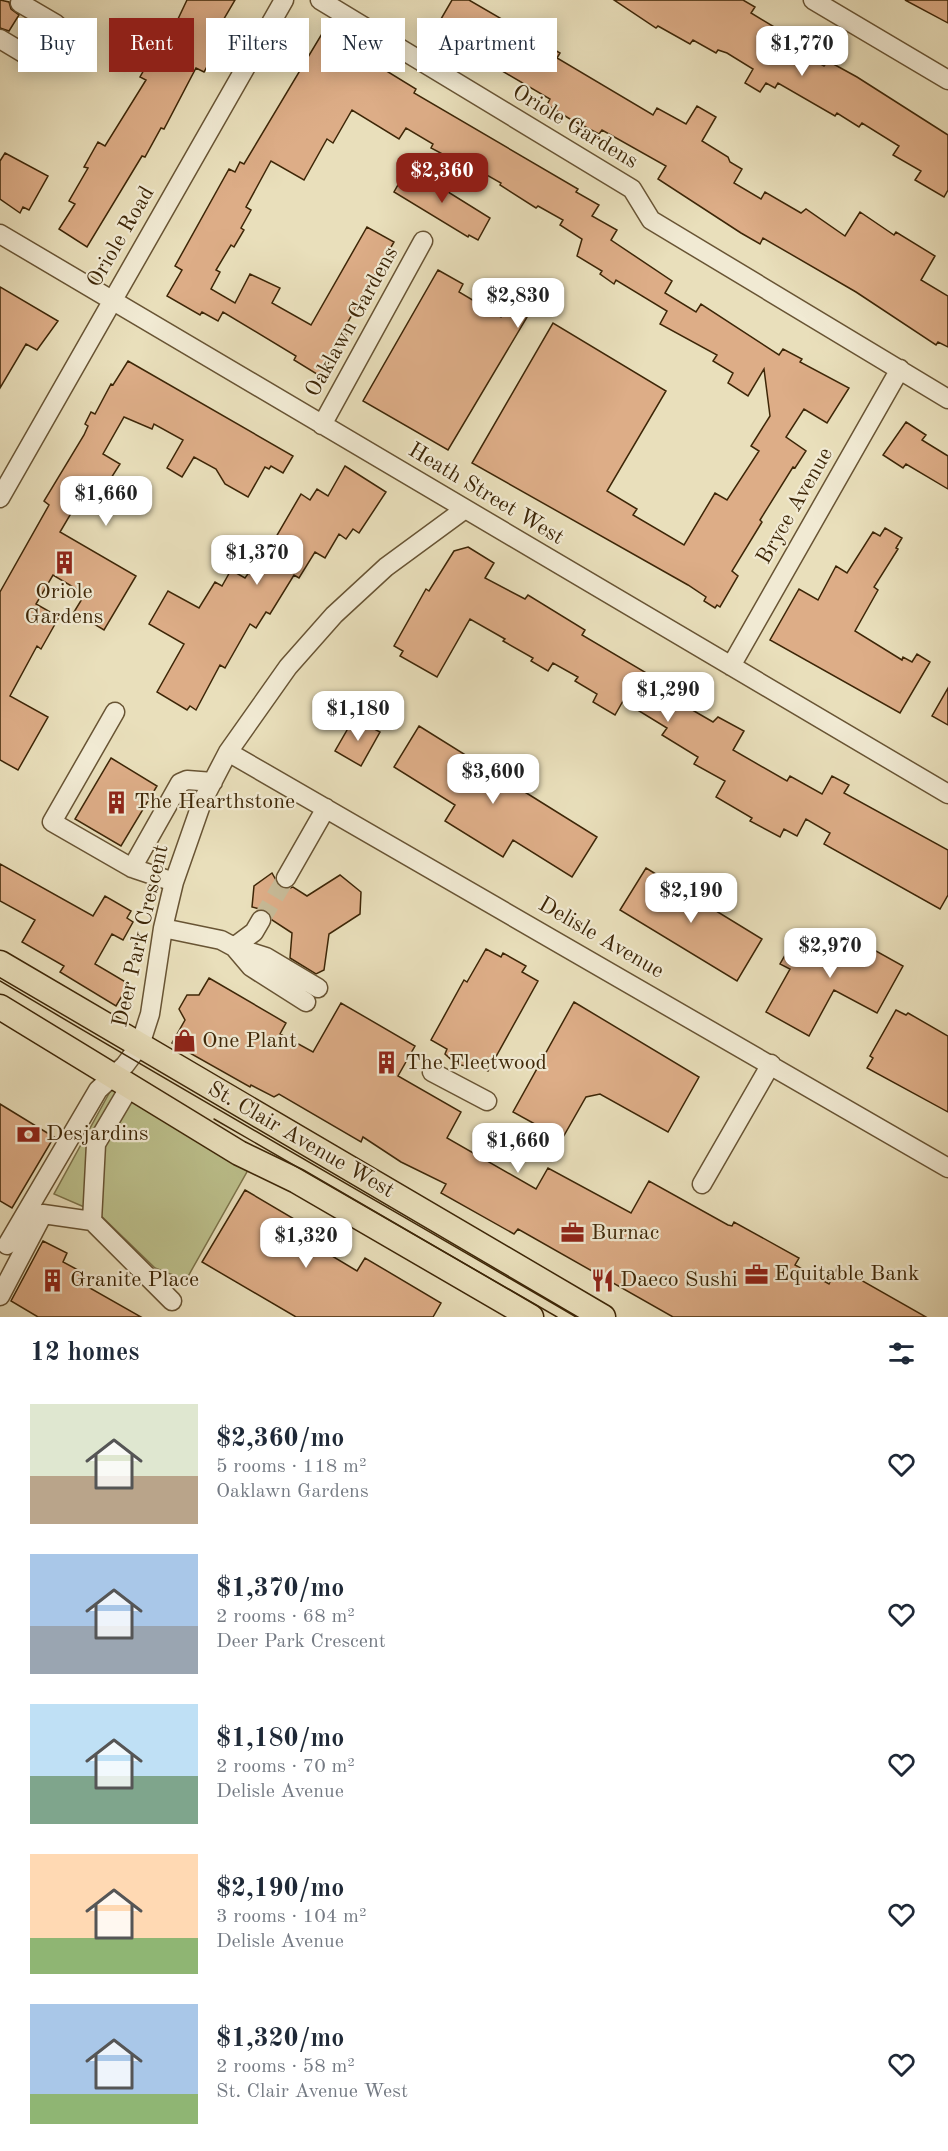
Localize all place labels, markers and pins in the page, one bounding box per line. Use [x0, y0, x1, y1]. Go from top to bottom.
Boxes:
pin: $1,770 [753, 26, 851, 77]
pin: $2,360 [393, 153, 491, 204]
pin: $2,830 [469, 278, 567, 329]
pin: $1,660 [57, 476, 155, 527]
pin: $1,370 [208, 535, 306, 586]
building icon: Oriole Gardens [51, 550, 77, 576]
place label: Oriole Gardens [25, 581, 103, 628]
pin: $1,290 [619, 672, 717, 723]
pin: $1,180 [309, 691, 407, 742]
pin: $3,600 [444, 754, 542, 805]
building icon: The Hearthstone [103, 789, 129, 815]
place label: The Hearthstone [134, 791, 295, 813]
pin: $2,190 [642, 873, 740, 924]
pin: $2,970 [781, 928, 879, 979]
shop icon: One Plant [171, 1028, 197, 1054]
place label: One Plant [202, 1030, 297, 1052]
building icon: The Fleetwood [374, 1050, 400, 1076]
place label: The Fleetwood [405, 1052, 547, 1074]
bank icon: Desjardins [15, 1121, 41, 1147]
place label: Desjardins [46, 1123, 149, 1145]
pin: $1,660 [469, 1123, 567, 1174]
pin: $1,320 [257, 1218, 355, 1269]
office icon: Burnac [560, 1220, 586, 1246]
place label: Burnac [591, 1222, 659, 1244]
office icon: Equitable Bank [743, 1261, 769, 1287]
place label: Equitable Bank [774, 1263, 919, 1285]
building icon: Granite Place [39, 1267, 65, 1293]
restaurant icon: Daeco Sushi [589, 1267, 615, 1293]
place label: Granite Place [70, 1269, 199, 1291]
place label: Daeco Sushi [620, 1269, 738, 1291]

